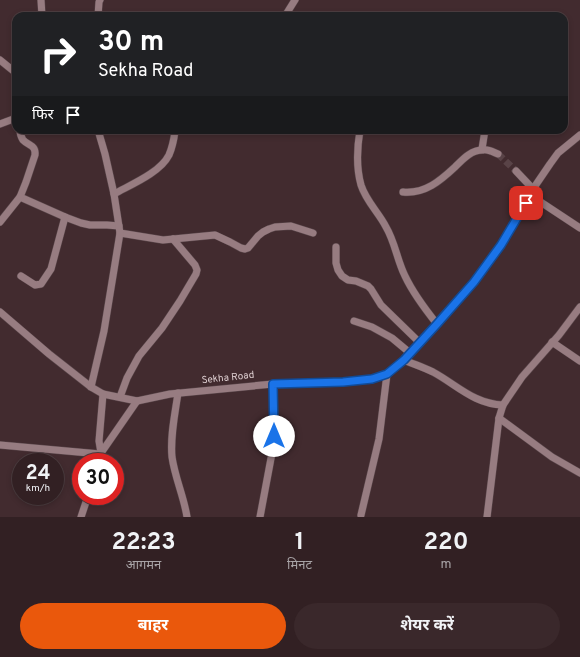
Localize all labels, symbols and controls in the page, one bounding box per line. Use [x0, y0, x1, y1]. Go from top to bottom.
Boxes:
text: 30 m [98, 25, 164, 61]
icon: right [32, 28, 84, 80]
text: Sekha Road [98, 60, 193, 83]
icon: arrive [62, 104, 84, 126]
text: फिर [32, 106, 54, 125]
pin [509, 186, 543, 220]
icon: arrive [515, 192, 537, 214]
street label: Sekha Road [201, 369, 255, 387]
position arrow [253, 415, 295, 457]
speed limit sign: 30 [72, 453, 124, 505]
text: 24 [25, 461, 51, 487]
text: km/h [26, 482, 50, 495]
text: 22:23 [111, 528, 176, 558]
text: 1 [295, 528, 304, 558]
text: 220 [423, 528, 469, 558]
text: m [441, 557, 452, 573]
text: आगमन [126, 558, 161, 574]
text: मिनट [287, 558, 312, 574]
button: बाहर [20, 603, 286, 649]
button: शेयर करें [294, 603, 560, 649]

